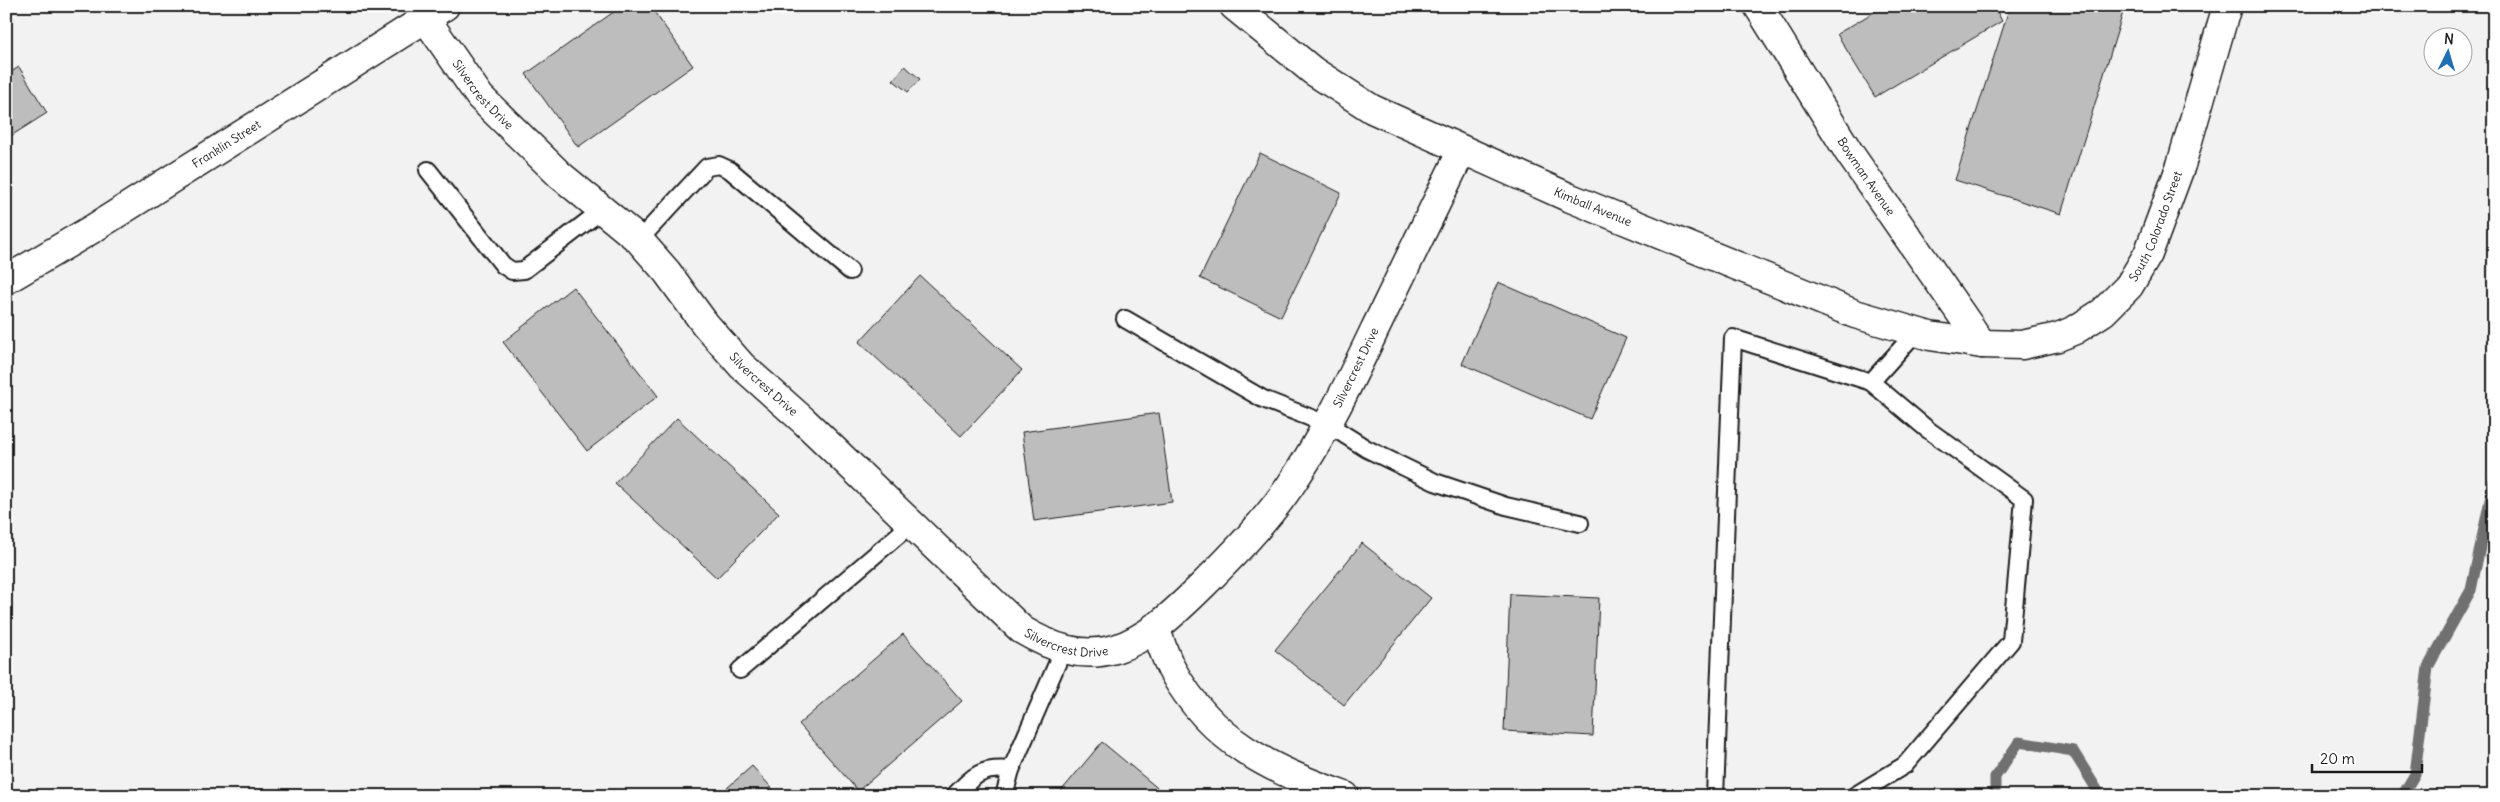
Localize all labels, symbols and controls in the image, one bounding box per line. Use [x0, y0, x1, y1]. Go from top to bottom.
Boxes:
north arrow [2422, 28, 2472, 78]
text: N [2444, 30, 2455, 48]
street label: Silvercrest Drive [450, 57, 517, 133]
street label: Franklin Street [189, 117, 263, 171]
street label: Bowman Avenue [1835, 134, 1899, 218]
street label: South Colorado Street [2125, 169, 2185, 284]
street label: Kimball Avenue [1552, 184, 1634, 229]
street label: Silvercrest Drive [1330, 325, 1382, 410]
street label: Silvercrest Drive [727, 349, 801, 419]
street label: Silvercrest Drive [1022, 625, 1109, 660]
scale bar [2312, 742, 2422, 774]
text: 20 m [2320, 749, 2355, 768]

